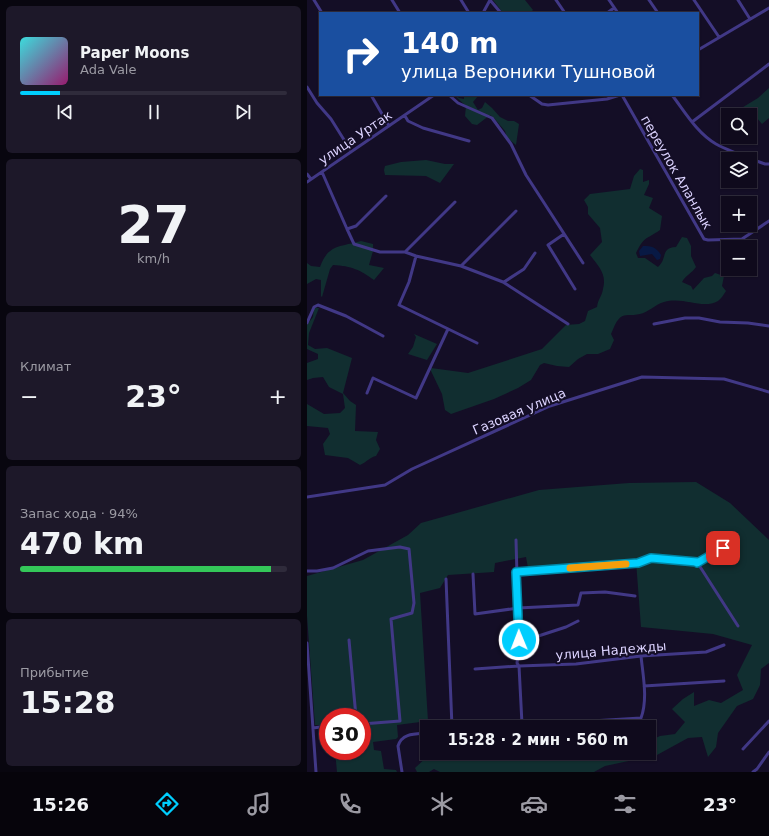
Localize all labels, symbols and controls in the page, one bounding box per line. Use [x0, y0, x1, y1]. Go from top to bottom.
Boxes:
text: 140 m [401, 27, 498, 60]
icon: right [335, 28, 387, 80]
text: Paper Moons [80, 44, 189, 62]
text: улица Вероники Тушновой [401, 61, 656, 82]
text: Ada Vale [80, 62, 136, 77]
icon: previous [54, 101, 76, 123]
icon: pause [143, 101, 165, 123]
icon: next [232, 101, 254, 123]
street label: улица Уртак [316, 107, 395, 167]
map controls [721, 108, 757, 276]
button: search [721, 108, 757, 144]
street label: переулок Аланлык [638, 113, 715, 232]
button: layers [721, 152, 757, 188]
text: 27 [117, 195, 190, 255]
button: + [721, 196, 757, 232]
button: − [721, 240, 757, 276]
text: km/h [137, 251, 170, 266]
text: Климат [20, 359, 71, 374]
text: 23° [125, 379, 182, 414]
text: − [20, 384, 38, 409]
text: + [269, 384, 287, 409]
street label: Газовая улица [470, 385, 568, 438]
text: Запас хода · 94% [20, 506, 138, 521]
text: 470 km [20, 526, 144, 561]
pin [706, 531, 740, 565]
icon: arrive [712, 537, 734, 559]
position arrow [498, 619, 540, 661]
street label: улица Надежды [555, 638, 667, 663]
text: Прибытие [20, 665, 89, 680]
text: 15:28 [20, 685, 116, 720]
speed limit sign: 30 [319, 708, 371, 760]
text: 15:28 · 2 мин · 560 m [448, 731, 629, 749]
icon: directions [153, 790, 181, 818]
icon: music [245, 790, 273, 818]
icon: phone [336, 790, 364, 818]
icon: climate [428, 790, 456, 818]
icon: car [520, 790, 548, 818]
icon: filters [611, 790, 639, 818]
text: 15:26 [32, 794, 89, 815]
text: 23° [703, 794, 737, 815]

